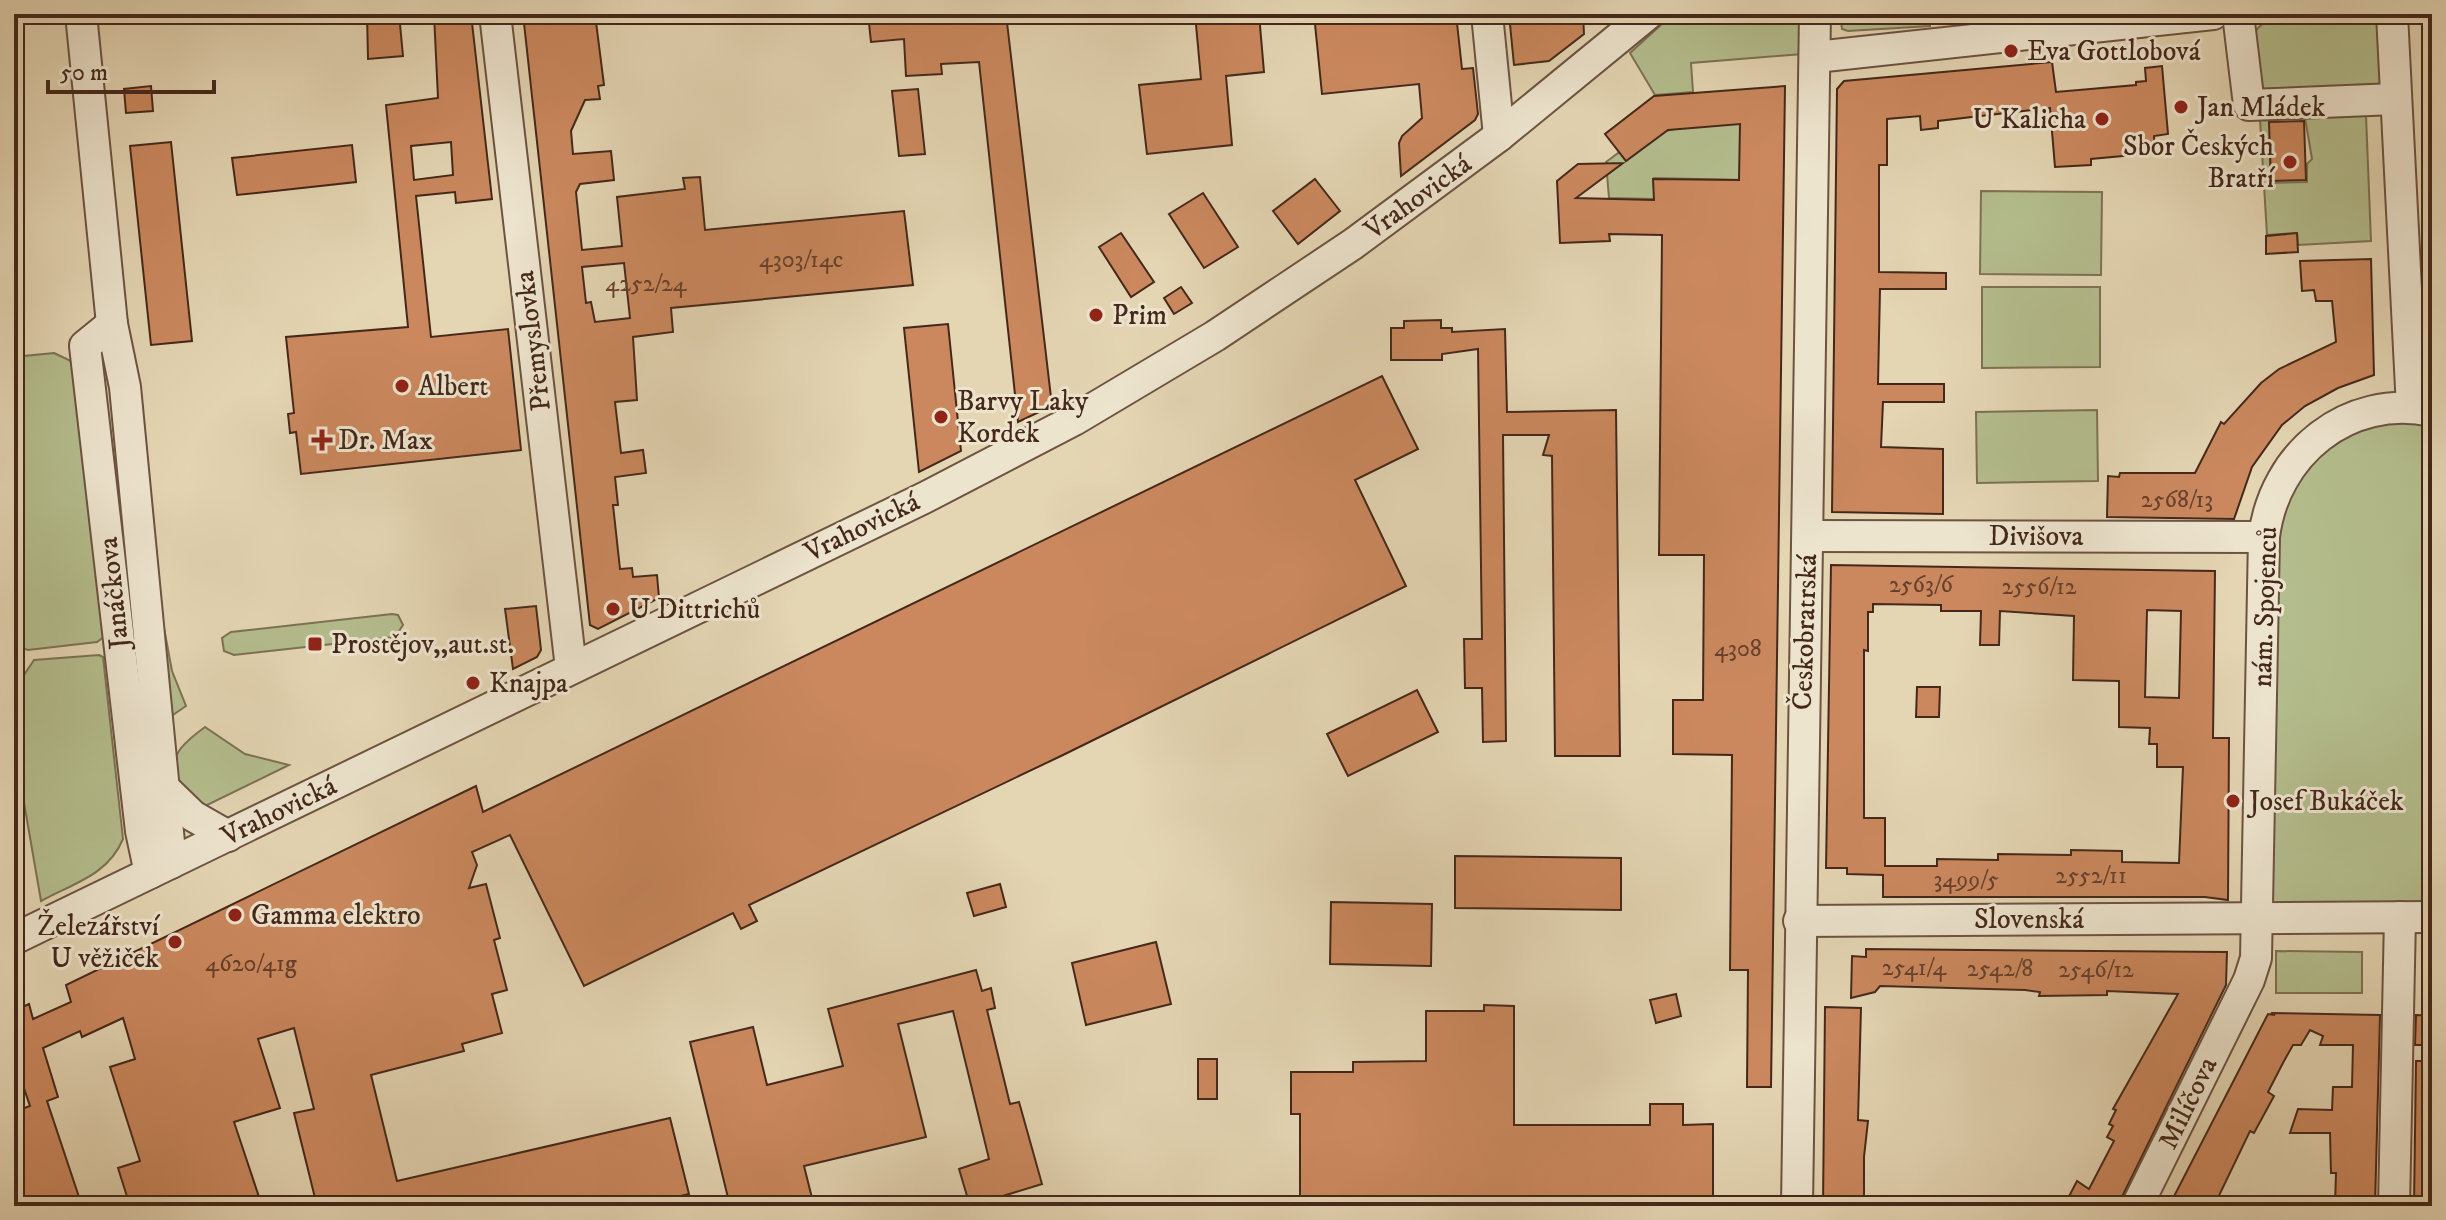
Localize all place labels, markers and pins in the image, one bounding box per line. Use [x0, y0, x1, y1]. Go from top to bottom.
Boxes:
place label: Eva Gottlobová [2027, 34, 2201, 69]
marker: Eva Gottlobová [2002, 42, 2020, 60]
place label: Jan Mládek [2194, 90, 2326, 125]
marker: Jan Mládek [2172, 98, 2190, 116]
place label: U Kalicha [1972, 102, 2086, 137]
marker: U Kalicha [2093, 110, 2111, 128]
place label: Sbor Českých Bratří [2123, 128, 2276, 196]
marker: Sbor Českých Bratří [2281, 153, 2299, 171]
place label: Prim [1112, 298, 1167, 333]
marker: Prim [1087, 306, 1105, 324]
place label: Albert [418, 369, 488, 404]
marker: Albert [393, 377, 411, 395]
place label: Barvy Laky Kordek [957, 384, 1089, 451]
marker: Barvy Laky Kordek [932, 408, 950, 426]
place label: Dr. Max [338, 423, 433, 458]
marker: Dr. Max [313, 431, 331, 449]
place label: U Dittrichů [629, 592, 760, 627]
marker: U Dittrichů [604, 600, 622, 618]
place label: Prostějov,,aut.st. [331, 627, 514, 662]
marker: Prostějov,,aut.st. [306, 635, 324, 653]
place label: Knajpa [489, 666, 568, 701]
marker: Knajpa [464, 674, 482, 692]
place label: Josef Bukáček [2246, 784, 2404, 819]
marker: Josef Bukáček [2224, 792, 2242, 810]
place label: Gamma elektro [251, 898, 421, 933]
marker: Gamma elektro [226, 906, 244, 924]
place label: Železářství U věžiček [37, 908, 161, 976]
marker: Železářství U věžiček [166, 933, 184, 951]

